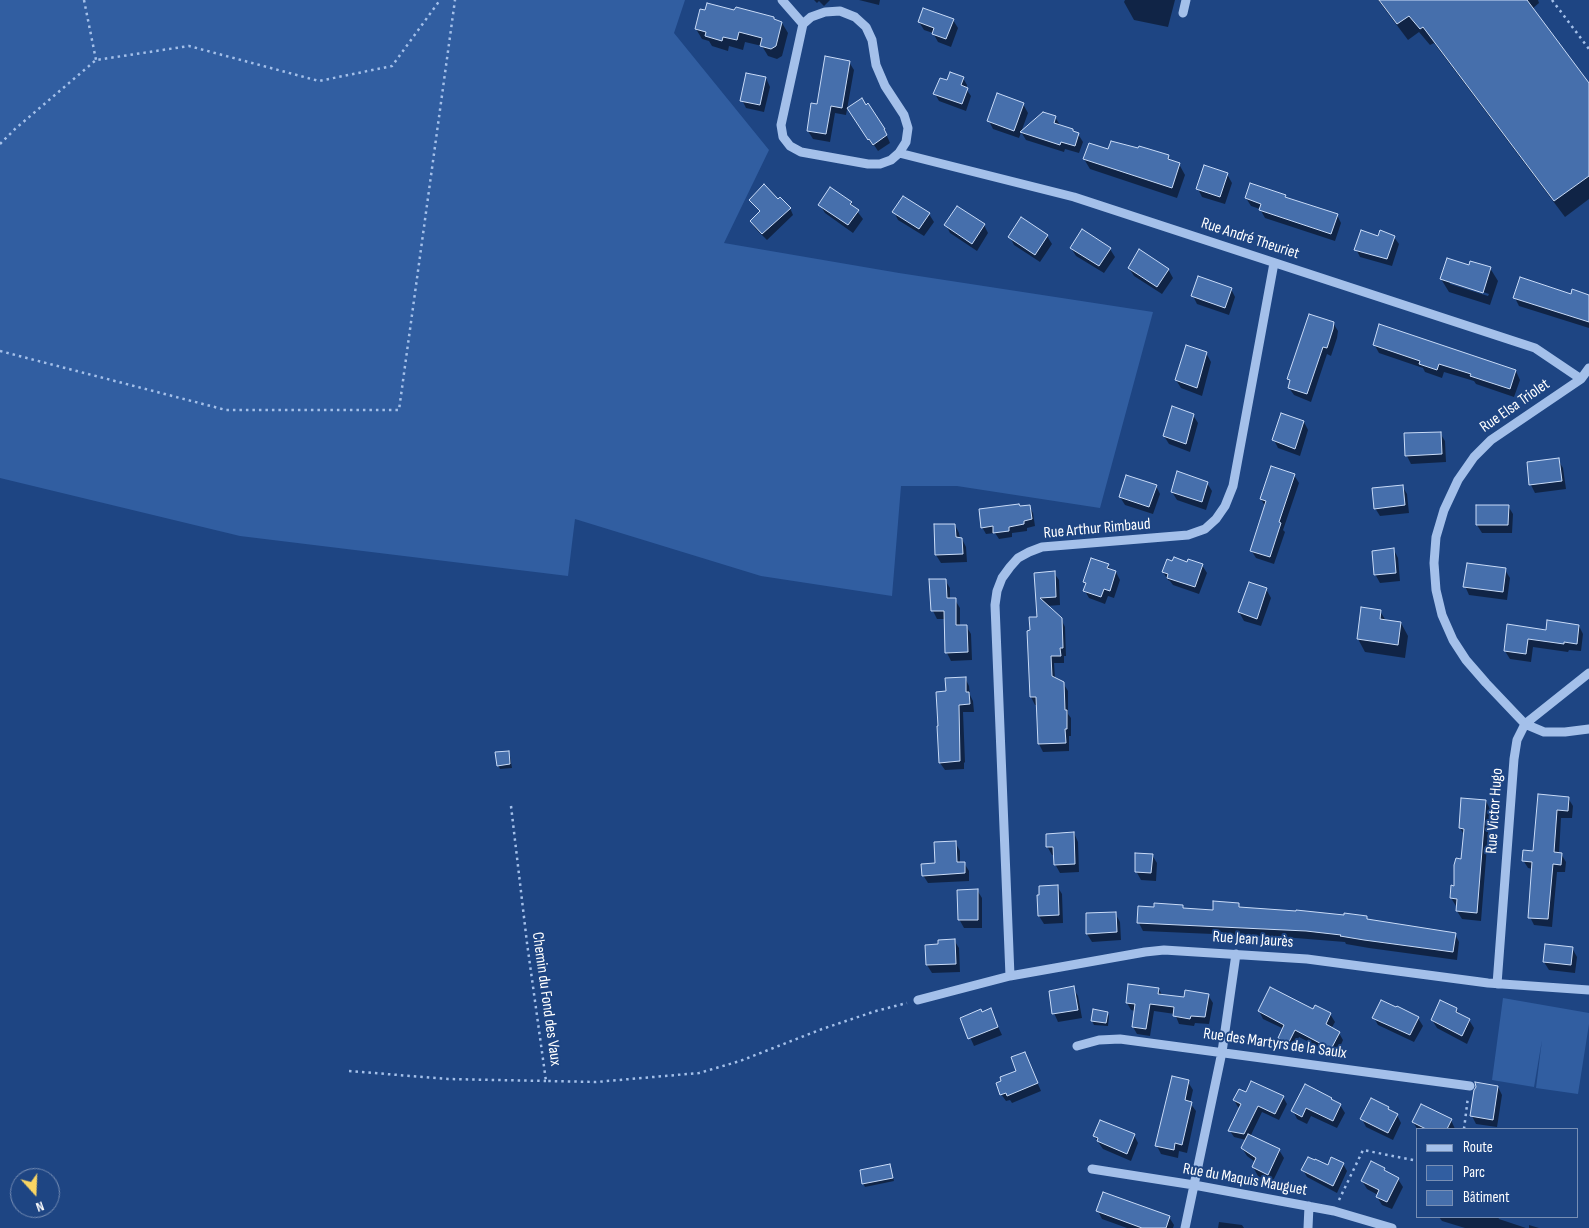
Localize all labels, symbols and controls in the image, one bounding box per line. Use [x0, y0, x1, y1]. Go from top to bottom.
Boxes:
street label: Rue André Theuriet [1198, 214, 1302, 264]
street label: Rue Elsa Triolet [1476, 375, 1554, 437]
street label: Rue Arthur Rimbaud [1043, 515, 1151, 543]
street label: Rue Victor Hugo [1482, 768, 1508, 854]
street label: Rue Jean Jaurès [1212, 928, 1294, 952]
street label: Chemin du Fond des Vaux [527, 931, 565, 1067]
street label: Rue des Martyrs de la Saulx [1202, 1024, 1348, 1064]
legend [1416, 1128, 1579, 1218]
text: Route [1463, 1138, 1493, 1157]
street label: Rue du Maquis Mauguet [1181, 1160, 1309, 1200]
text: Parc [1463, 1163, 1485, 1182]
north arrow [10, 1168, 60, 1218]
text: Bâtiment [1463, 1188, 1510, 1207]
text: N [34, 1197, 46, 1216]

